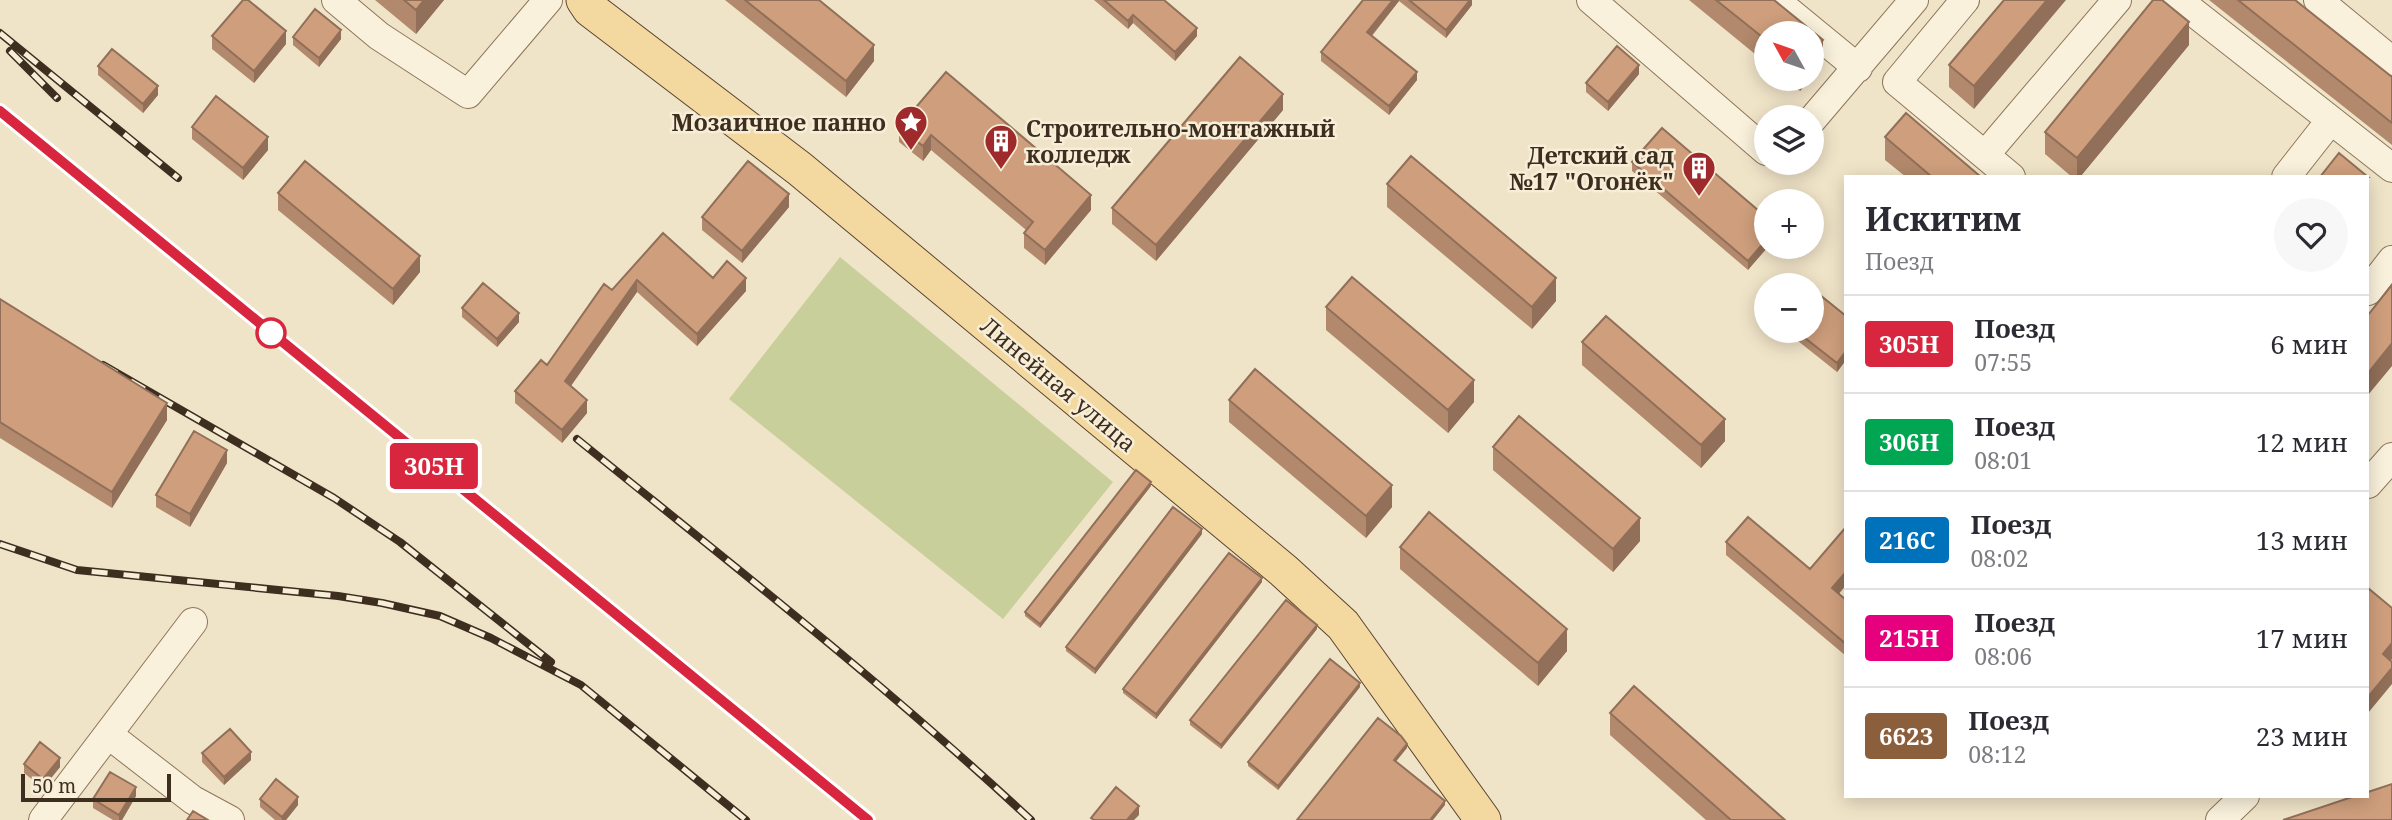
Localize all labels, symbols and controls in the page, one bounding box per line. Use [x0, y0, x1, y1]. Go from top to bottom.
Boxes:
north arrow [1754, 21, 1824, 91]
map controls [1754, 21, 1824, 343]
place icon: Мозаичное панно [892, 103, 930, 152]
button: layers [1754, 105, 1824, 175]
place label: Мозаичное панно [671, 106, 886, 138]
place label: Строительно-монтажный колледж [1026, 112, 1336, 170]
building icon: Строительно-монтажный колледж [982, 122, 1020, 171]
place label: Детский сад №17 "Огонёк" [1509, 139, 1674, 197]
building icon: Детский сад №17 "Огонёк" [1680, 149, 1718, 198]
button: + [1754, 189, 1824, 259]
text: Искитим [1865, 196, 2021, 241]
button: heart [2274, 198, 2348, 272]
text: Поезд [1865, 245, 1934, 277]
button: − [1754, 273, 1824, 343]
street label: Линейная улица [974, 309, 1144, 459]
text: Поезд [1974, 310, 2055, 346]
unlabelled marker [256, 318, 286, 348]
text: 6 мин [2270, 326, 2348, 362]
text: 305Н [1879, 327, 1939, 360]
text: 07:55 [1974, 346, 2032, 378]
text: Поезд [1974, 408, 2055, 444]
text: 12 мин [2256, 424, 2348, 460]
text: 306Н [1879, 425, 1939, 458]
line badge: 305Н [385, 443, 483, 489]
text: 08:01 [1974, 444, 2032, 476]
text: 305Н [404, 449, 464, 482]
text: Поезд [1970, 506, 2051, 542]
text: 13 мин [2256, 522, 2348, 558]
text: 216С [1879, 523, 1935, 556]
text: 08:02 [1970, 542, 2029, 574]
text: Поезд [1974, 604, 2055, 640]
text: 17 мин [2256, 620, 2348, 656]
text: 215Н [1879, 621, 1939, 654]
text: 08:06 [1974, 640, 2032, 672]
text: Поезд [1968, 702, 2049, 738]
text: 23 мин [2256, 718, 2348, 754]
text: 6623 [1879, 719, 1933, 752]
text: 08:12 [1968, 738, 2026, 770]
scale bar [21, 771, 172, 803]
text: 50 m [32, 773, 76, 799]

